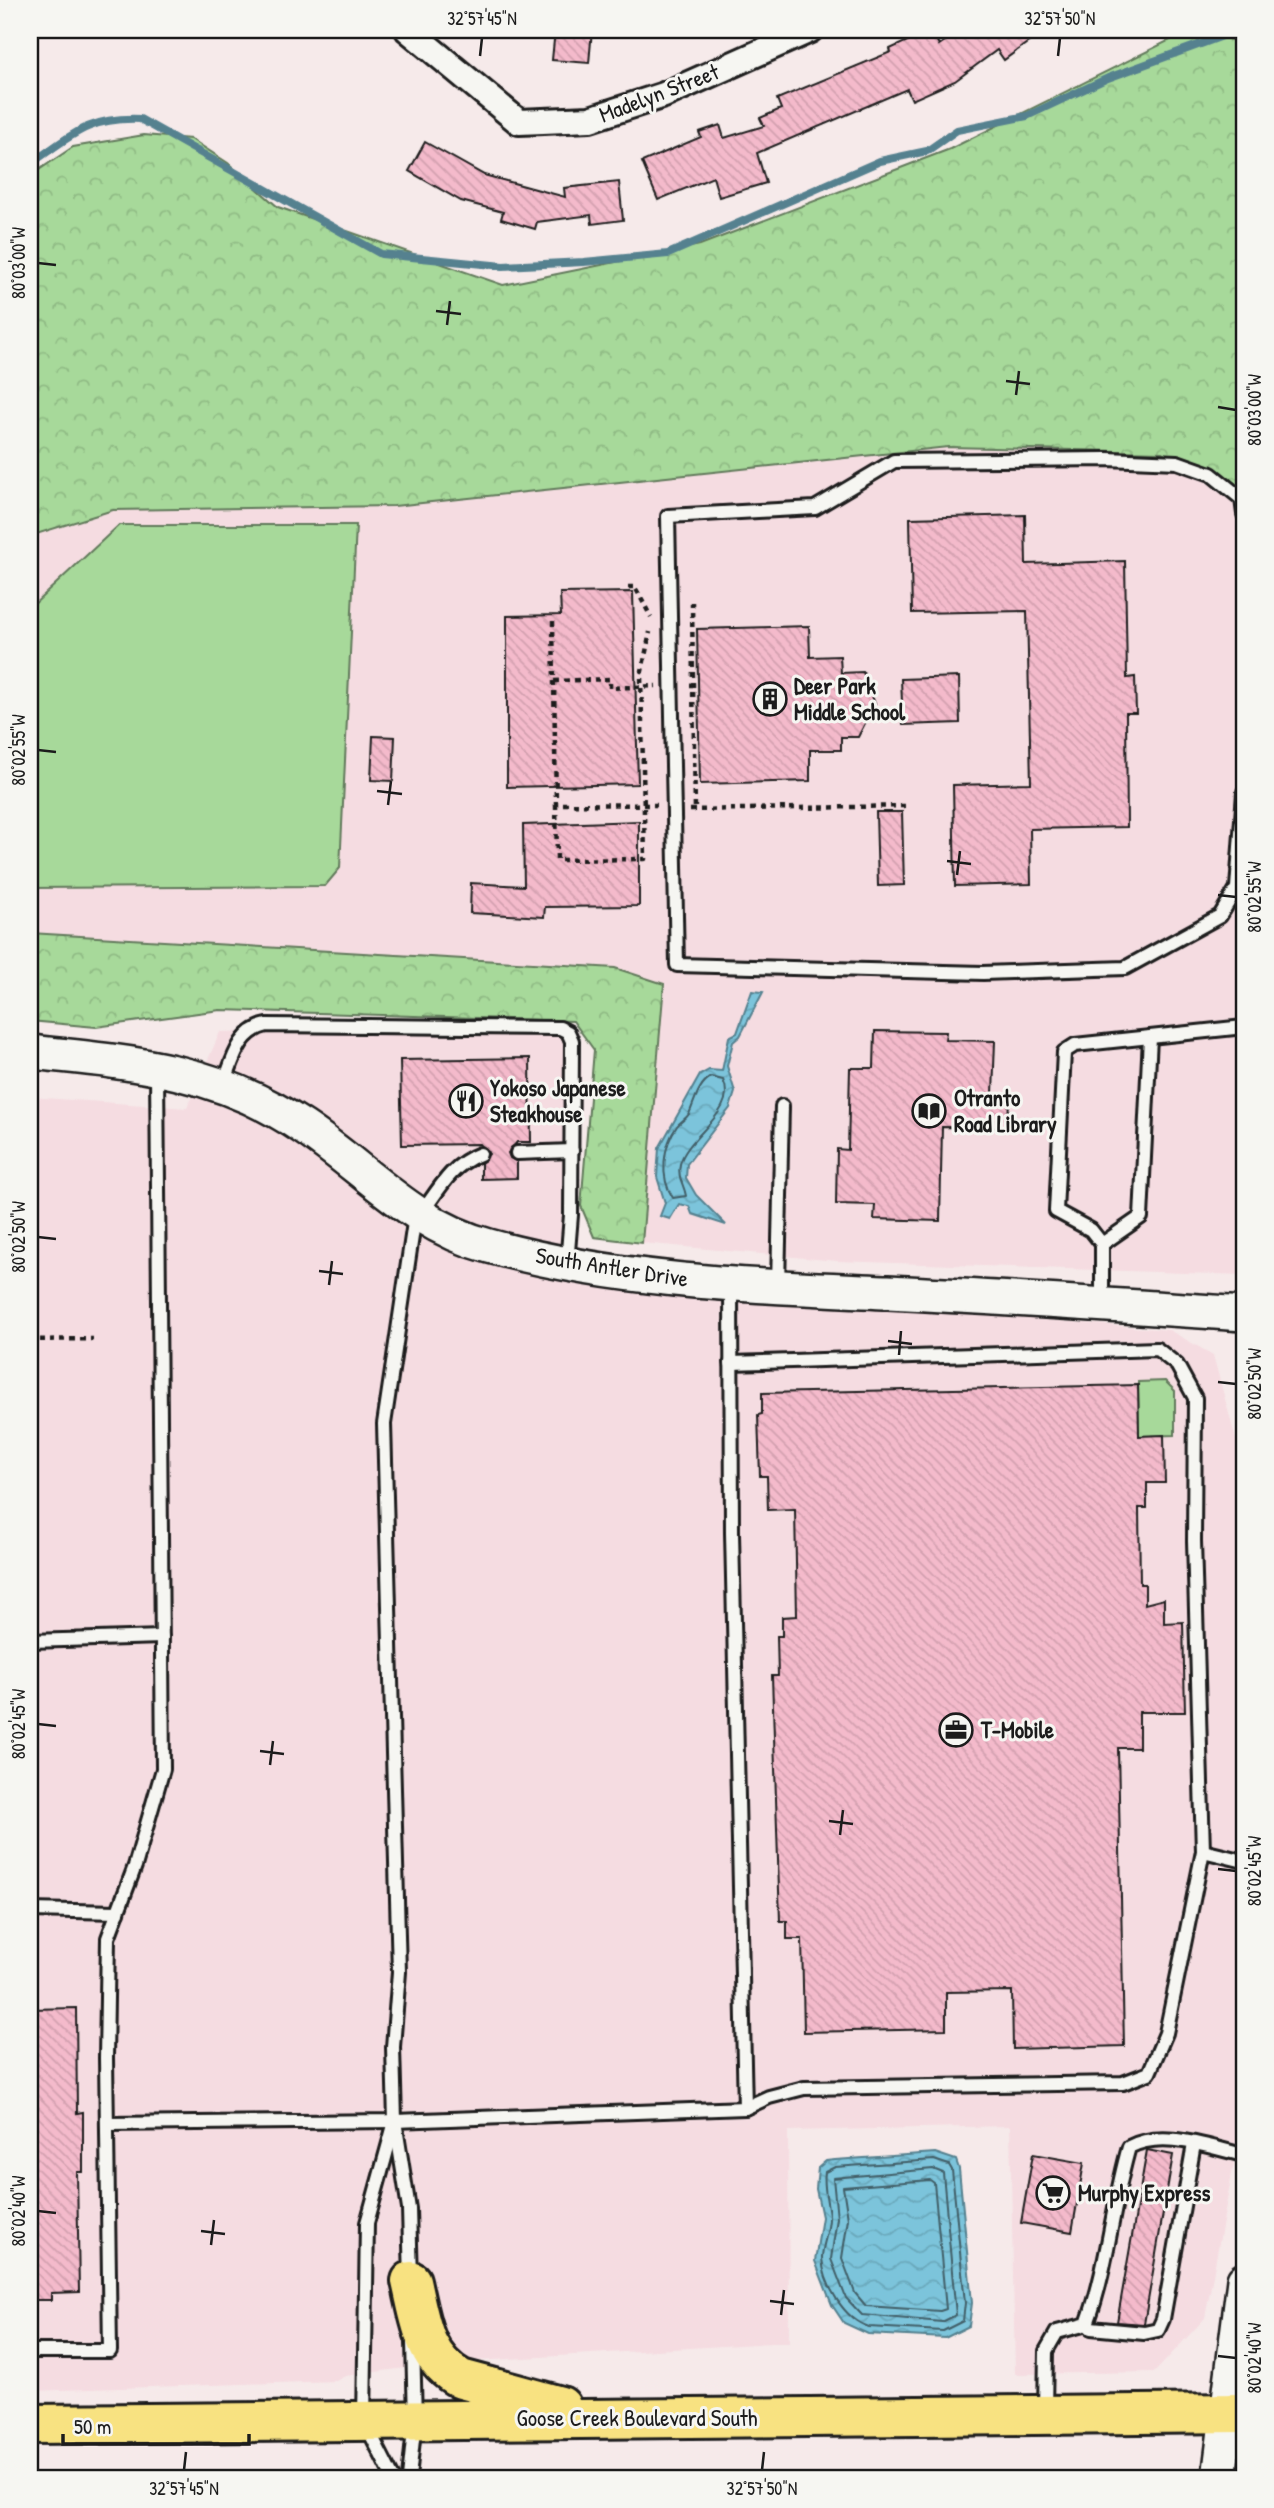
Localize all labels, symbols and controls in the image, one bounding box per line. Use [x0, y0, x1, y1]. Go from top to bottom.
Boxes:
text: 32°57'45"N [447, 6, 517, 31]
text: 32°57'50"N [1025, 6, 1095, 31]
street label: Madelyn Street [594, 55, 724, 130]
text: 80°03'00"W [6, 227, 31, 299]
text: 80°03'00"W [1242, 374, 1267, 446]
place label: Deer Park Middle School [794, 670, 906, 727]
building icon: Deer Park Middle School [751, 680, 789, 718]
text: 80°02'55"W [6, 714, 31, 786]
text: 80°02'55"W [1242, 861, 1267, 933]
place label: Yokoso Japanese Steakhouse [490, 1072, 626, 1129]
restaurant icon: Yokoso Japanese Steakhouse [447, 1082, 485, 1120]
place label: Otranto Road Library [954, 1082, 1057, 1140]
library icon: Otranto Road Library [910, 1092, 948, 1130]
text: 80°02'50"W [6, 1201, 31, 1273]
street label: South Antler Drive [534, 1239, 691, 1294]
text: 80°02'50"W [1242, 1348, 1267, 1420]
text: 80°02'45"W [6, 1689, 31, 1759]
office icon: T-Mobile [937, 1711, 975, 1749]
place label: T-Mobile [980, 1714, 1055, 1745]
text: 80°02'45"W [1242, 1836, 1267, 1906]
supermarket icon: Murphy Express [1034, 2174, 1072, 2212]
text: 80°02'40"W [6, 2176, 31, 2246]
place label: Murphy Express [1078, 2177, 1210, 2209]
text: 80°02'40"W [1242, 2323, 1267, 2393]
street label: Goose Creek Boulevard South [517, 2402, 758, 2433]
scale bar [63, 2403, 248, 2447]
text: 50 m [74, 2412, 111, 2441]
text: 32°57'45"N [149, 2476, 219, 2501]
text: 32°57'50"N [727, 2476, 797, 2501]

